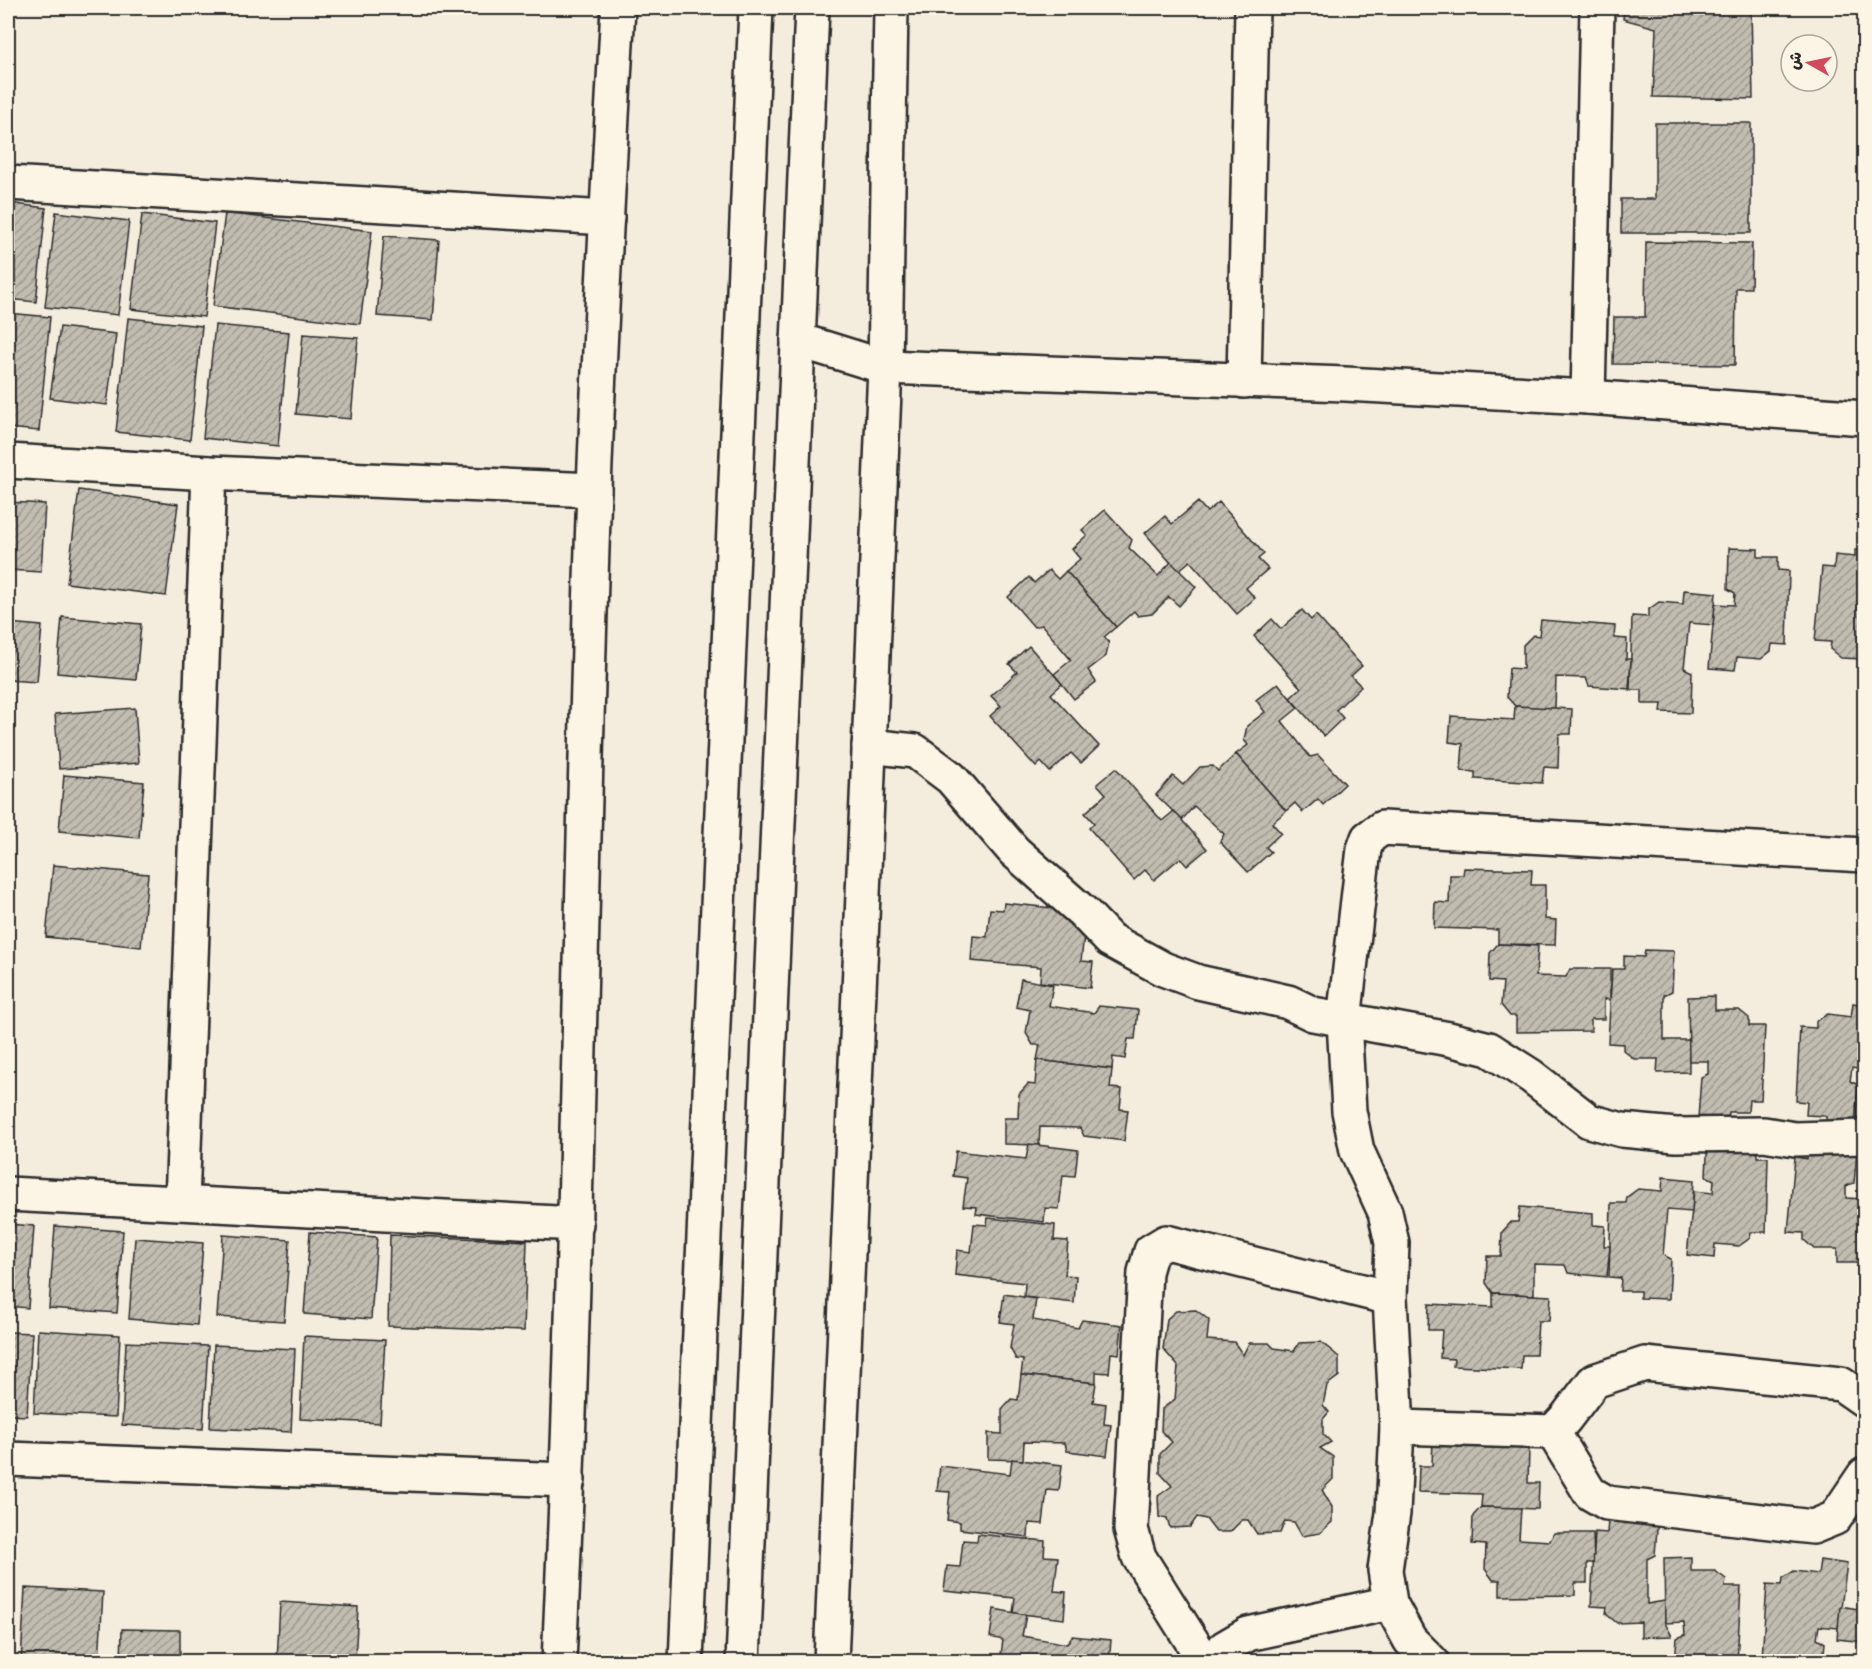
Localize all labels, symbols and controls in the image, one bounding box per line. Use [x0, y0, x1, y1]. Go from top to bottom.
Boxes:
north arrow [1779, 33, 1839, 93]
text: ش [1782, 50, 1809, 72]

